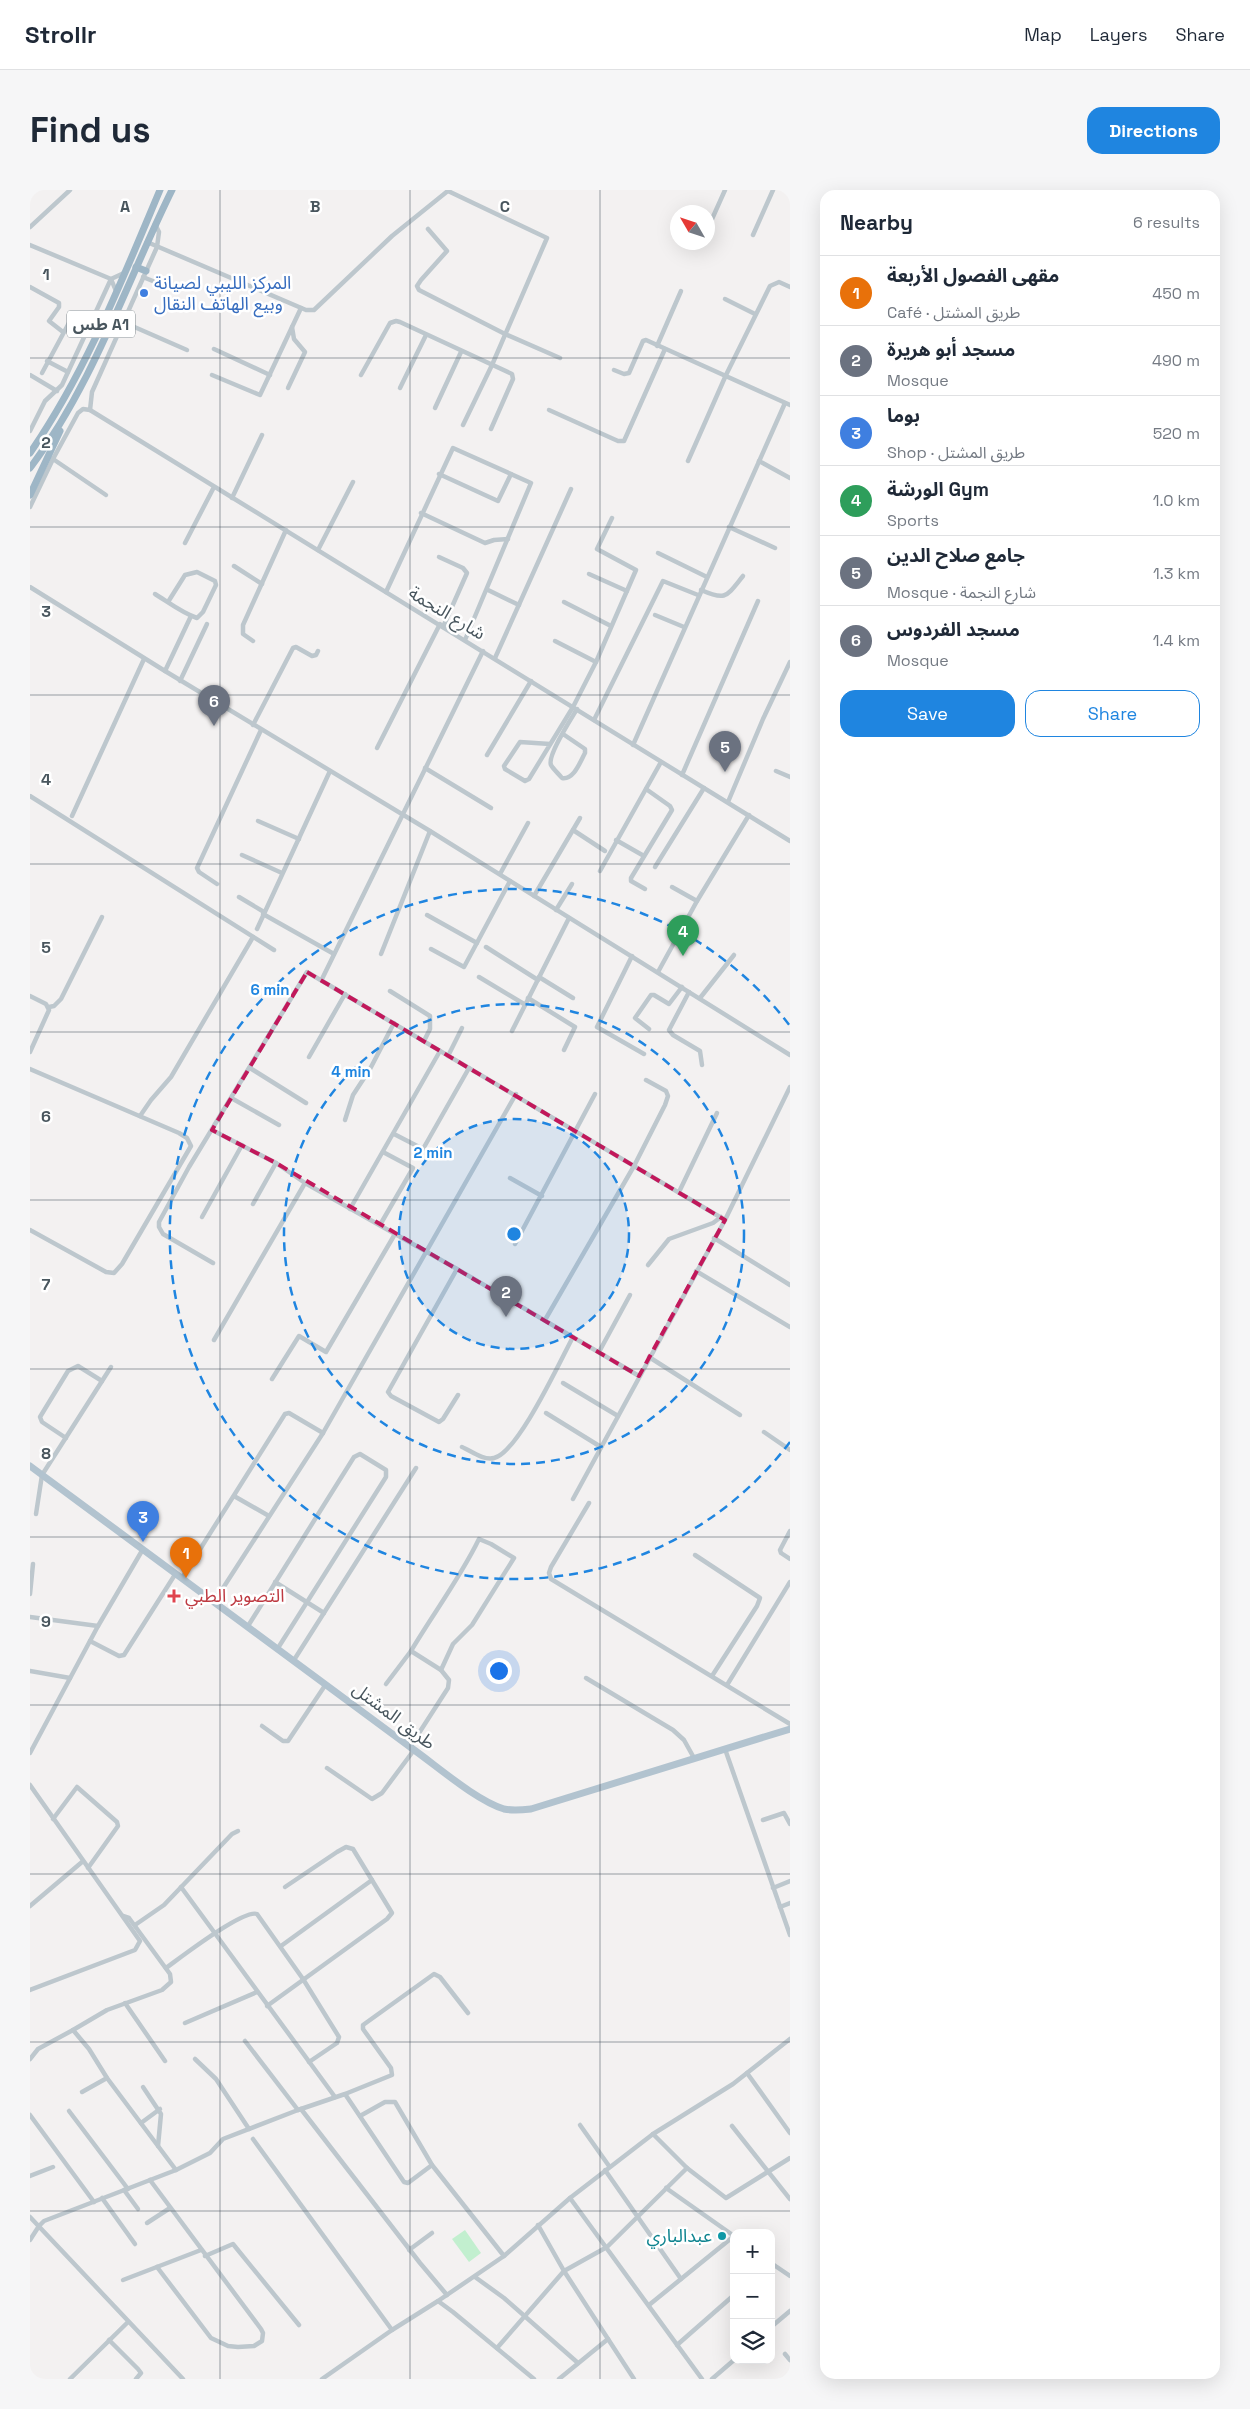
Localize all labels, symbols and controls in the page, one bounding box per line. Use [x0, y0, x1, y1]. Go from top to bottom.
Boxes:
text: Strollr [25, 19, 97, 50]
text: Map [1024, 23, 1062, 46]
text: Layers [1090, 23, 1147, 46]
text: Share [1175, 23, 1225, 46]
button: Directions [1087, 107, 1220, 154]
text: Find us [30, 108, 151, 152]
text: A [120, 196, 130, 217]
text: B [310, 196, 320, 217]
text: C [500, 196, 510, 217]
north arrow [670, 205, 715, 250]
text: Nearby [840, 209, 913, 236]
text: 6 results [1133, 212, 1200, 233]
text: مقهى الفصول الأربعة [887, 263, 1059, 288]
text: 1 [42, 264, 50, 285]
place label: المركز الليبي لصيانة وبيع الهاتف النقال [154, 271, 291, 318]
text: 1 [852, 283, 860, 304]
text: 450 m [1152, 283, 1200, 304]
marker: المركز الليبي لصيانة وبيع الهاتف النقال [138, 287, 150, 299]
text: Café · طريق المشتل [887, 302, 1020, 323]
road number: طس A1 [67, 310, 135, 338]
text: مسجد أبو هريرة [887, 337, 1015, 362]
text: 2 [851, 350, 861, 371]
text: 490 m [1152, 350, 1200, 371]
text: Mosque [887, 370, 949, 391]
text: بوما [887, 403, 920, 428]
text: 3 [851, 423, 861, 444]
text: 520 m [1153, 423, 1200, 444]
text: 2 [41, 432, 51, 453]
text: Shop · طريق المشتل [887, 442, 1025, 463]
text: الورشة Gym [887, 477, 989, 502]
text: 4 [851, 490, 861, 511]
text: 1.0 km [1153, 490, 1200, 511]
text: Sports [887, 510, 939, 531]
text: جامع صلاح الدين [887, 543, 1025, 568]
text: 5 [851, 563, 861, 584]
text: 1.3 km [1153, 563, 1200, 584]
street label: شارع النجمة [403, 581, 490, 647]
text: Mosque · شارع النجمة [887, 582, 1036, 603]
text: 3 [41, 601, 51, 622]
text: مسجد الفردوس [887, 617, 1020, 642]
text: 6 [851, 630, 861, 651]
text: 1.4 km [1153, 630, 1200, 651]
text: Mosque [887, 650, 949, 671]
pin: 6 [198, 685, 230, 726]
button: Save [840, 690, 1015, 737]
button: Share [1025, 690, 1200, 737]
pin: 5 [709, 731, 741, 772]
text: 4 [41, 769, 51, 790]
pin: 4 [667, 915, 699, 956]
text: 5 [41, 937, 51, 958]
text: 6 min [250, 980, 290, 999]
text: 4 min [331, 1062, 371, 1081]
text: 6 [41, 1106, 51, 1127]
text: 2 min [414, 1143, 452, 1162]
centre of rings [505, 1225, 523, 1243]
text: 7 [42, 1274, 51, 1295]
pin: 2 [490, 1276, 522, 1317]
text: 8 [41, 1443, 51, 1464]
pin: 3 [127, 1501, 159, 1542]
pin: 1 [170, 1537, 202, 1578]
place label: التصوير الطبي [185, 1584, 285, 1609]
marker: التصوير الطبي [167, 1589, 181, 1603]
text: 9 [41, 1611, 51, 1632]
your location [486, 1658, 512, 1684]
street label: طريق المشتل [348, 1677, 440, 1754]
place label: عبدالباري [647, 2224, 712, 2249]
map controls [730, 2229, 775, 2364]
button: + [730, 2229, 775, 2274]
marker: عبدالباري [716, 2230, 728, 2242]
button: − [730, 2274, 775, 2319]
button: layers [730, 2319, 775, 2364]

